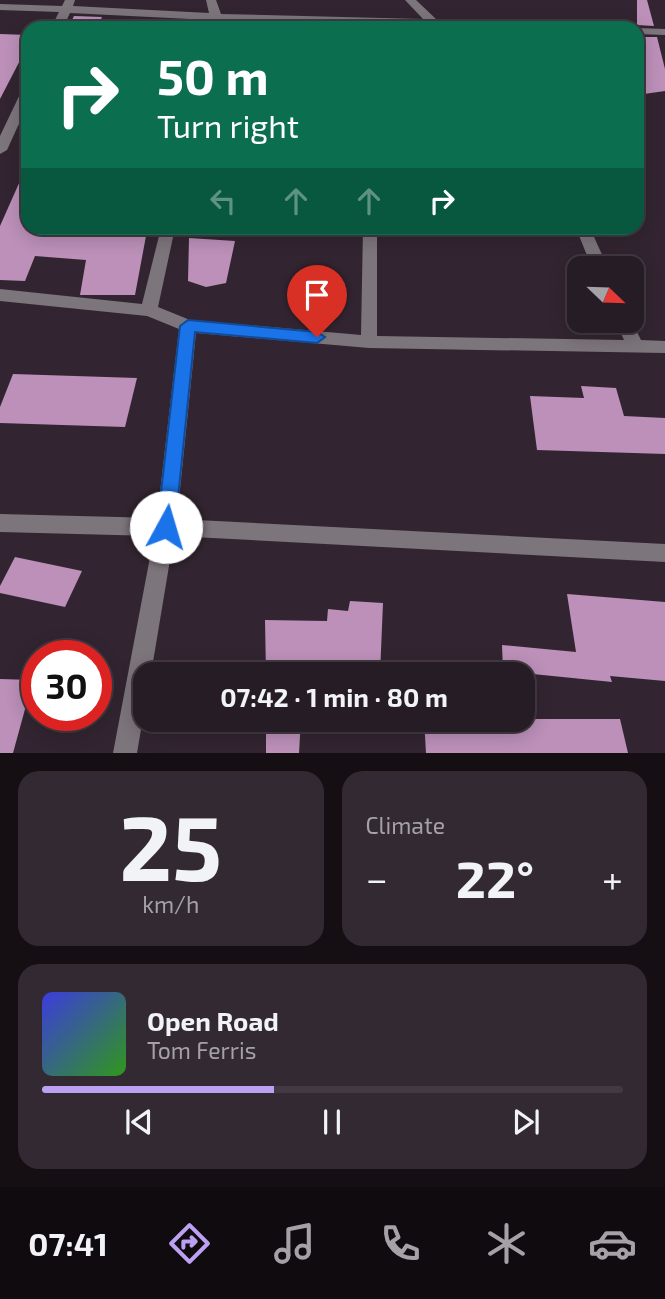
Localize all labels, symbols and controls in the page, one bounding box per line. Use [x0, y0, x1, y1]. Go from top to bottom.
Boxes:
text: 50 m [157, 46, 269, 105]
icon: right [42, 49, 133, 140]
text: Turn right [157, 106, 299, 144]
icon: left [204, 182, 242, 220]
icon: ahead [277, 182, 315, 220]
icon: ahead [350, 182, 388, 220]
icon: right [423, 182, 461, 220]
north arrow [567, 256, 644, 332]
map controls [567, 256, 644, 333]
pin [287, 265, 347, 337]
icon: arrive [298, 276, 336, 314]
position arrow [129, 490, 203, 564]
speed limit sign: 30 [21, 640, 112, 731]
text: 07:42 · 1 min · 80 m [220, 681, 448, 712]
text: 25 [119, 790, 222, 899]
text: Climate [366, 811, 445, 839]
text: 22° [456, 846, 534, 908]
text: − [366, 855, 388, 901]
text: + [602, 855, 623, 901]
text: km/h [142, 890, 199, 918]
text: Open Road [147, 1005, 279, 1036]
text: Tom Ferris [147, 1036, 256, 1064]
icon: previous [120, 1103, 158, 1141]
icon: pause [313, 1103, 351, 1141]
icon: next [507, 1103, 545, 1141]
icon: directions [165, 1219, 214, 1268]
icon: music [270, 1219, 319, 1268]
icon: phone [376, 1219, 425, 1268]
icon: climate [482, 1219, 531, 1268]
icon: car [588, 1219, 637, 1268]
text: 07:41 [28, 1224, 108, 1262]

